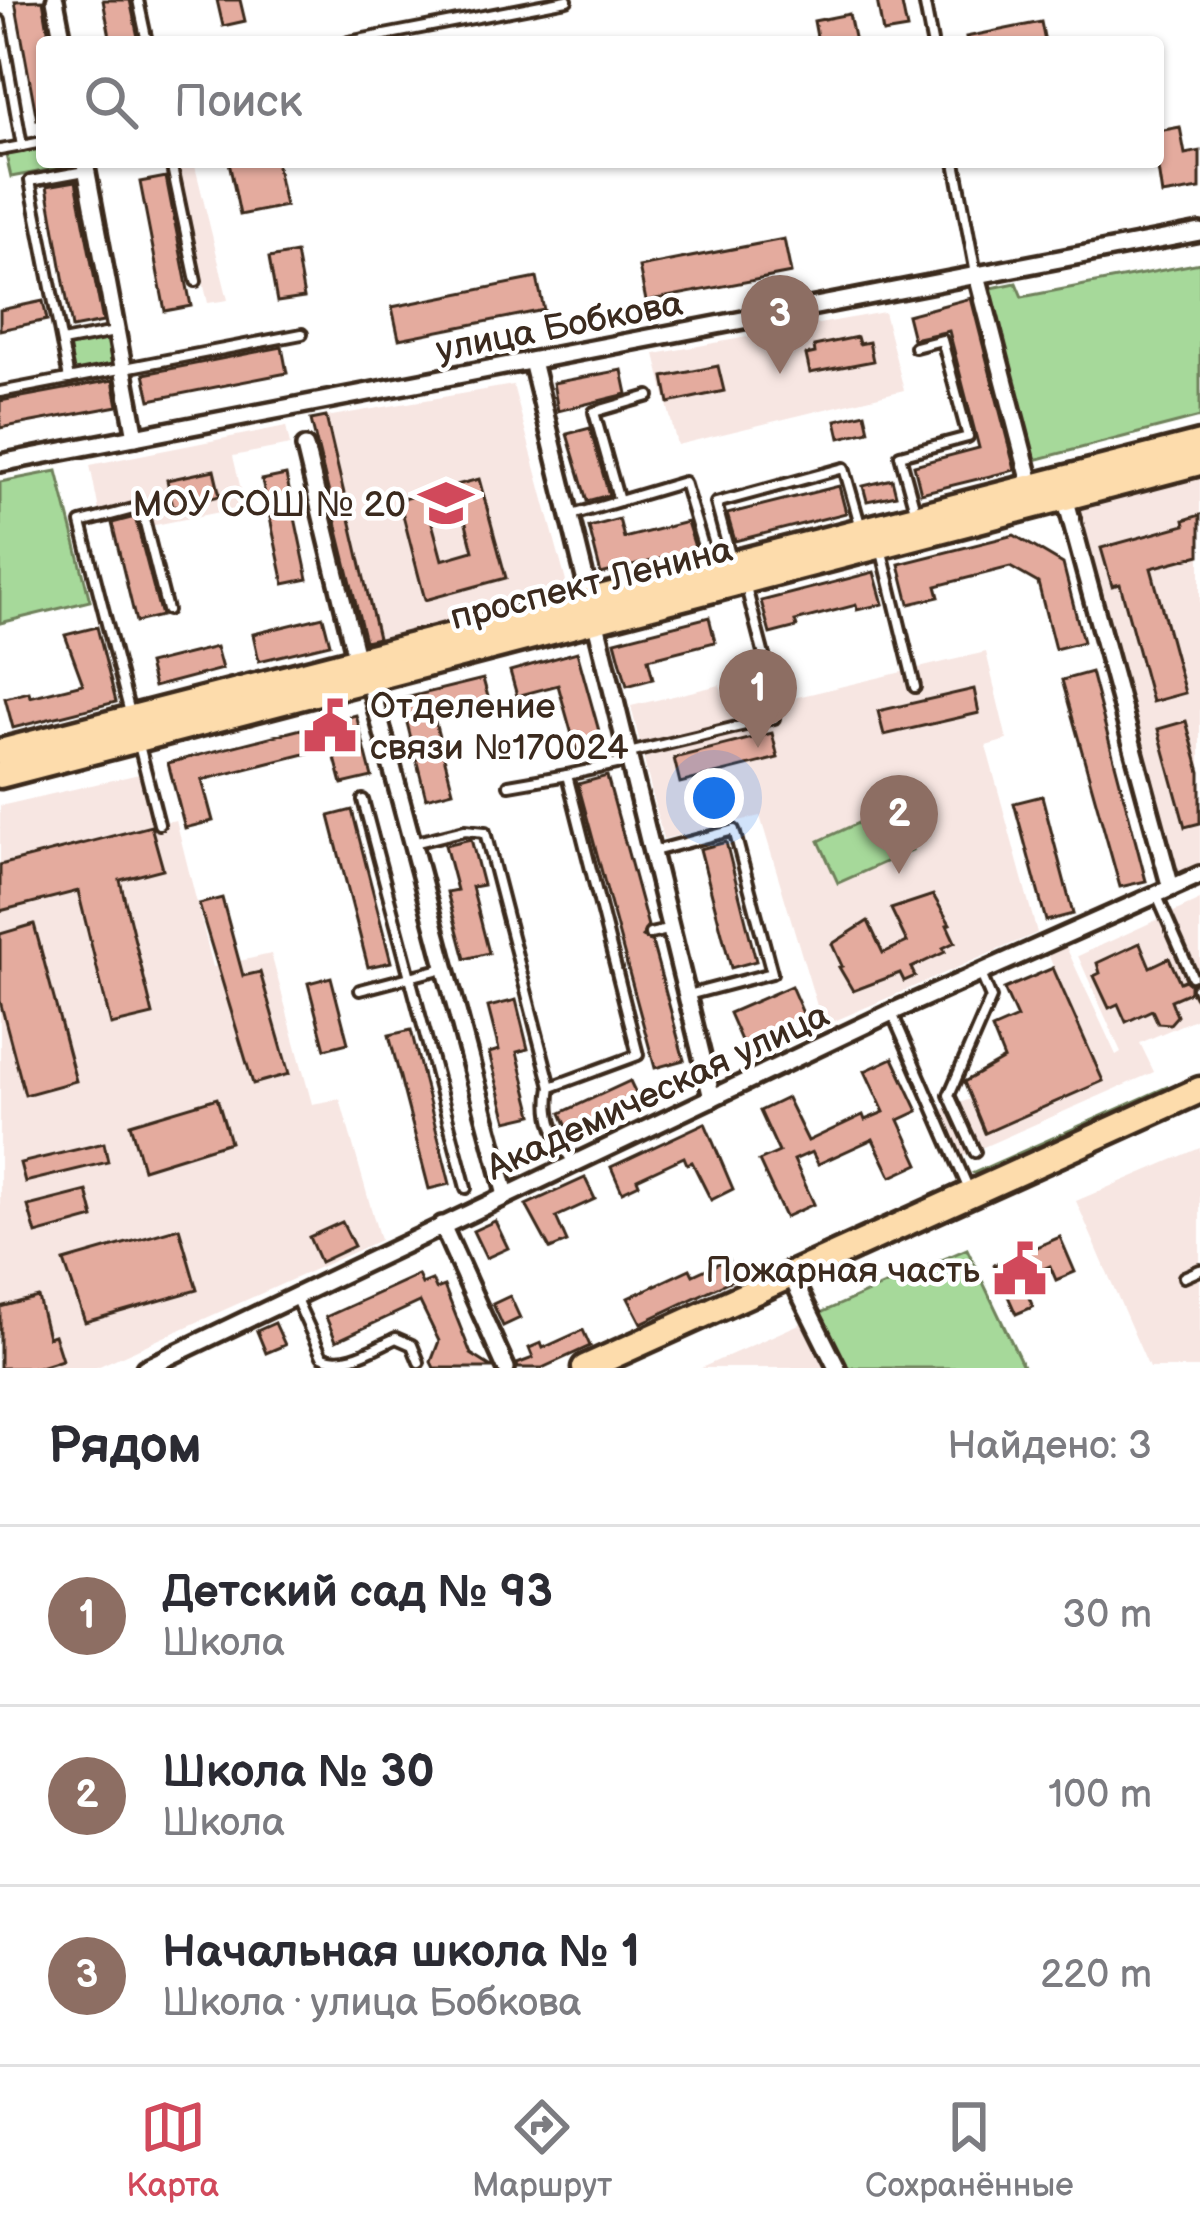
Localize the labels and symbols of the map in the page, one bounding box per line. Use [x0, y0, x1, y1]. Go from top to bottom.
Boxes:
pin: 3 [741, 275, 819, 374]
street label: улица Бобкова [433, 282, 686, 372]
school or university icon: МОУ СОШ № 20 [417, 474, 475, 532]
place label: МОУ СОШ № 20 [133, 484, 406, 527]
street label: проспект Ленина [446, 529, 737, 640]
pin: 1 [719, 649, 797, 748]
place label: Отделение связи №170024 [370, 686, 629, 770]
public building icon: Отделение связи №170024 [301, 697, 359, 755]
your location [684, 768, 744, 828]
pin: 2 [860, 775, 938, 874]
street label: Академическая улица [479, 994, 836, 1191]
public building icon: Пожарная часть [991, 1240, 1049, 1298]
place label: Пожарная часть [705, 1250, 980, 1293]

